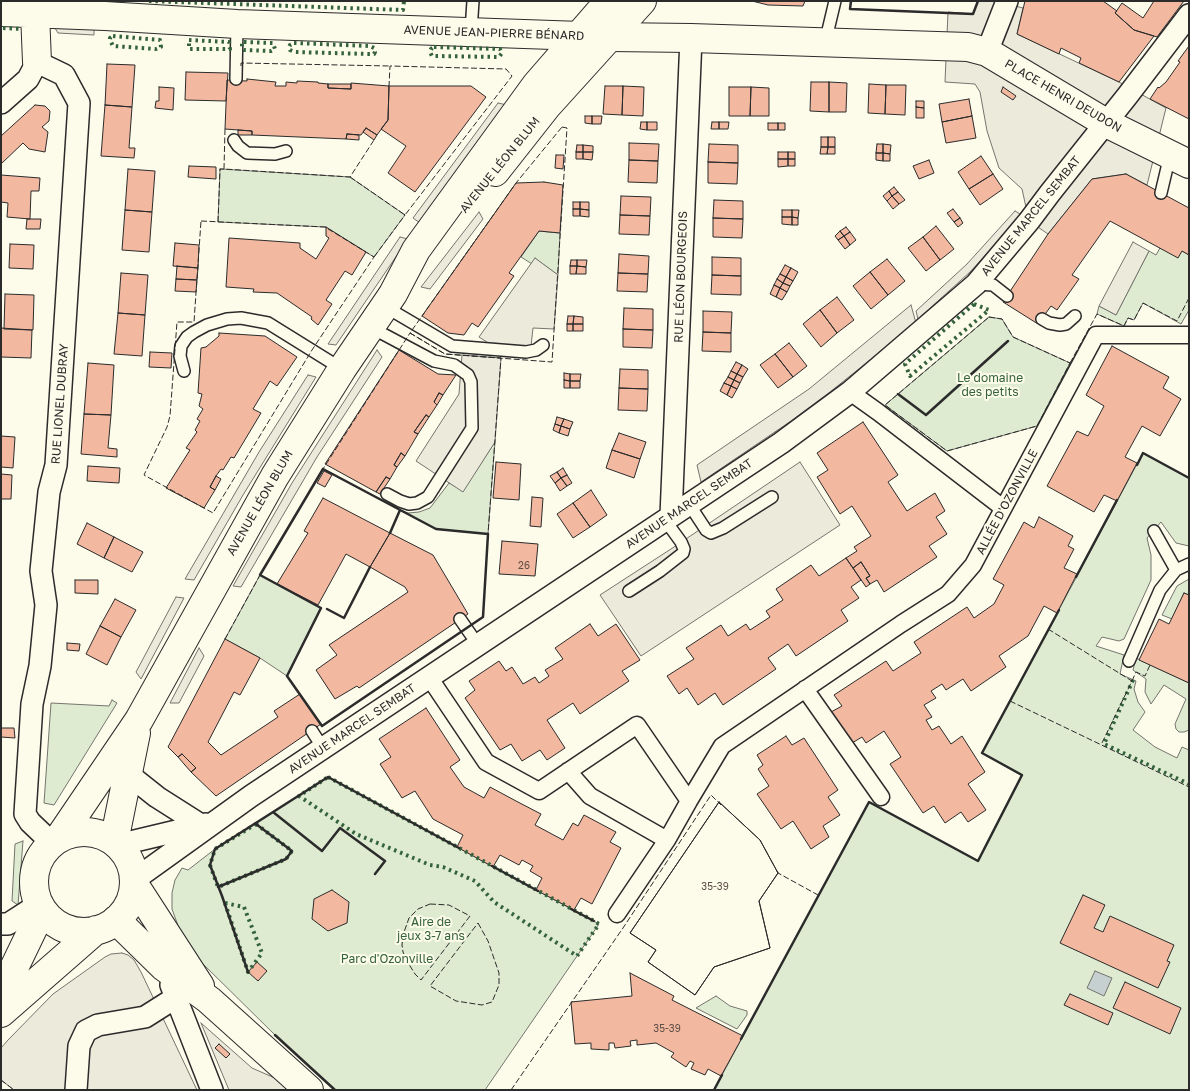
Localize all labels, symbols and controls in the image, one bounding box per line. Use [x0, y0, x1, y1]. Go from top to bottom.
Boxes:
street label: AVENUE JEAN-PIERRE BÉNARD [403, 23, 585, 43]
street label: PLACE HENRI DEUDON [1002, 57, 1124, 135]
street label: AVENUE LÉON BLUM [457, 114, 543, 216]
street label: AVENUE MARCEL SEMBAT [978, 153, 1084, 279]
street label: RUE LÉON BOURGEOIS [672, 211, 690, 343]
street label: RUE LIONEL DUBRAY [49, 343, 71, 465]
park label: Le domaine des petits [957, 371, 1023, 399]
street label: ALLÉE D'OZONVILLE [973, 447, 1041, 557]
street label: AVENUE LÉON BLUM [224, 448, 296, 558]
street label: AVENUE MARCEL SEMBAT [623, 456, 755, 552]
house number: 26 [518, 560, 530, 572]
street label: AVENUE MARCEL SEMBAT [286, 681, 418, 777]
house number: 35-39 [701, 881, 729, 893]
park label: Aire de jeux 3-7 ans [397, 915, 465, 943]
park label: Parc d'Ozonville [341, 952, 433, 966]
house number: 35-39 [653, 1023, 681, 1035]

